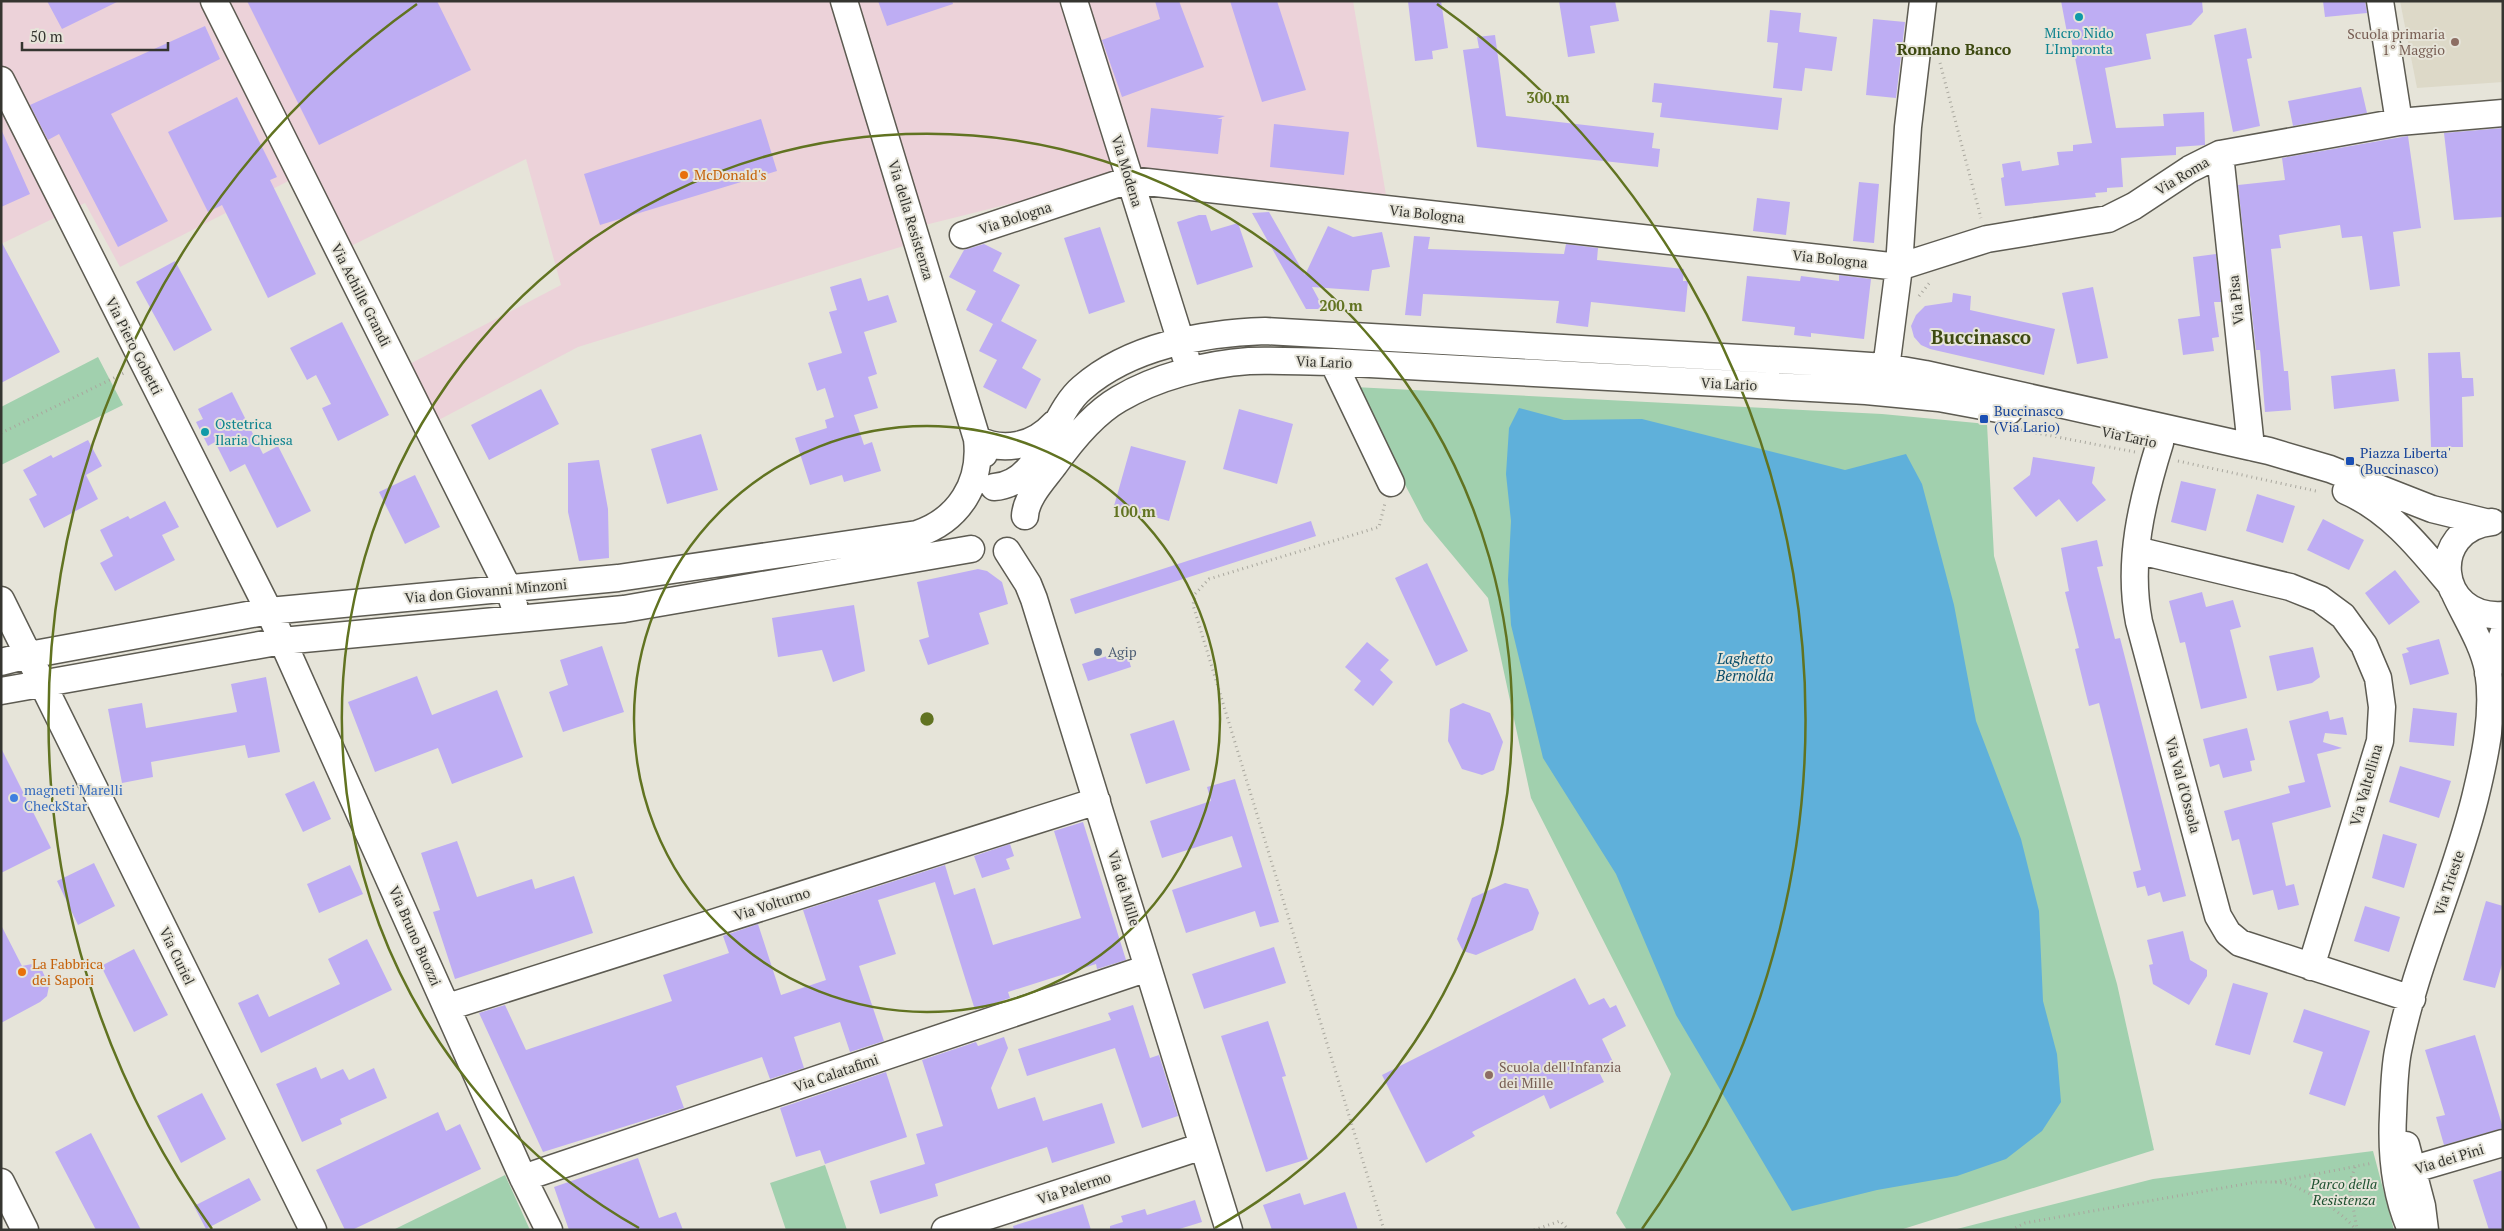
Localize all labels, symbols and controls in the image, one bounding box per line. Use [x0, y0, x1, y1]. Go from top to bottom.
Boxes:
marker: Micro Nido L'Impronta [2073, 11, 2085, 23]
scale bar [22, 20, 169, 52]
place label: Micro Nido L'Impronta [2044, 23, 2114, 58]
place label: Scuola primaria 1° Maggio [2347, 24, 2445, 59]
text: 50 m [30, 26, 63, 46]
marker: Scuola primaria 1° Maggio [2449, 36, 2461, 48]
district label: Romano Banco [1897, 38, 2012, 60]
text: 300 m [1526, 87, 1570, 107]
street label: Via Modena [1108, 133, 1147, 209]
street label: Via Roma [2151, 152, 2212, 199]
street label: Via della Resistenza [884, 158, 939, 282]
place label: McDonald's [694, 165, 766, 184]
marker: McDonald's [678, 169, 690, 181]
street label: Via Bologna [976, 197, 1054, 238]
street label: Via Bologna [1389, 200, 1466, 227]
street label: Via Achille Grandi [327, 240, 396, 350]
street label: Via Bologna [1792, 245, 1869, 272]
street label: Via Pisa [2223, 274, 2248, 326]
street label: Via Piero Gobetti [102, 294, 167, 398]
text: 200 m [1319, 295, 1363, 315]
district label: Buccinasco [1931, 324, 2031, 349]
street label: Via Lario [1296, 351, 1353, 372]
street label: Via Lario [1700, 373, 1758, 394]
place label: Buccinasco (Via Lario) [1994, 401, 2063, 436]
marker: Buccinasco (Via Lario) [1978, 413, 1990, 425]
place label: Ostetrica Ilaria Chiesa [215, 414, 293, 449]
street label: Via Lario [2100, 421, 2159, 452]
marker: Ostetrica Ilaria Chiesa [199, 426, 211, 438]
place label: Piazza Liberta' (Buccinasco) [2360, 443, 2451, 478]
marker: Piazza Liberta' (Buccinasco) [2344, 455, 2356, 467]
text: 100 m [1112, 501, 1156, 521]
street label: Via don Giovanni Minzoni [404, 574, 568, 607]
place label: Agip [1108, 642, 1137, 661]
marker: Agip [1092, 646, 1104, 658]
water label: Laghetto Bernolda [1715, 648, 1774, 685]
centre of rings [918, 710, 936, 728]
street label: Via Val d'Ossola [2161, 735, 2205, 835]
street label: Via Valtellina [2345, 742, 2386, 828]
place label: magneti Marelli CheckStar [24, 780, 123, 815]
marker: magneti Marelli CheckStar [8, 792, 20, 804]
street label: Via dei Mille [1104, 848, 1145, 928]
street label: Via Trieste [2429, 848, 2468, 918]
street label: Via Volturno [731, 882, 812, 925]
street label: Via Bruno Buozzi [385, 883, 446, 989]
street label: Via Curiel [155, 924, 200, 988]
place label: La Fabbrica dei Sapori [32, 954, 103, 989]
marker: La Fabbrica dei Sapori [16, 966, 28, 978]
street label: Via Calatafimi [791, 1049, 881, 1096]
place label: Scuola dell'Infanzia dei Mille [1499, 1057, 1621, 1092]
marker: Scuola dell'Infanzia dei Mille [1483, 1069, 1495, 1081]
street label: Via dei Pini [2412, 1139, 2486, 1178]
street label: Via Palermo [1035, 1167, 1113, 1208]
park label: Parco della Resistenza [2310, 1174, 2377, 1209]

